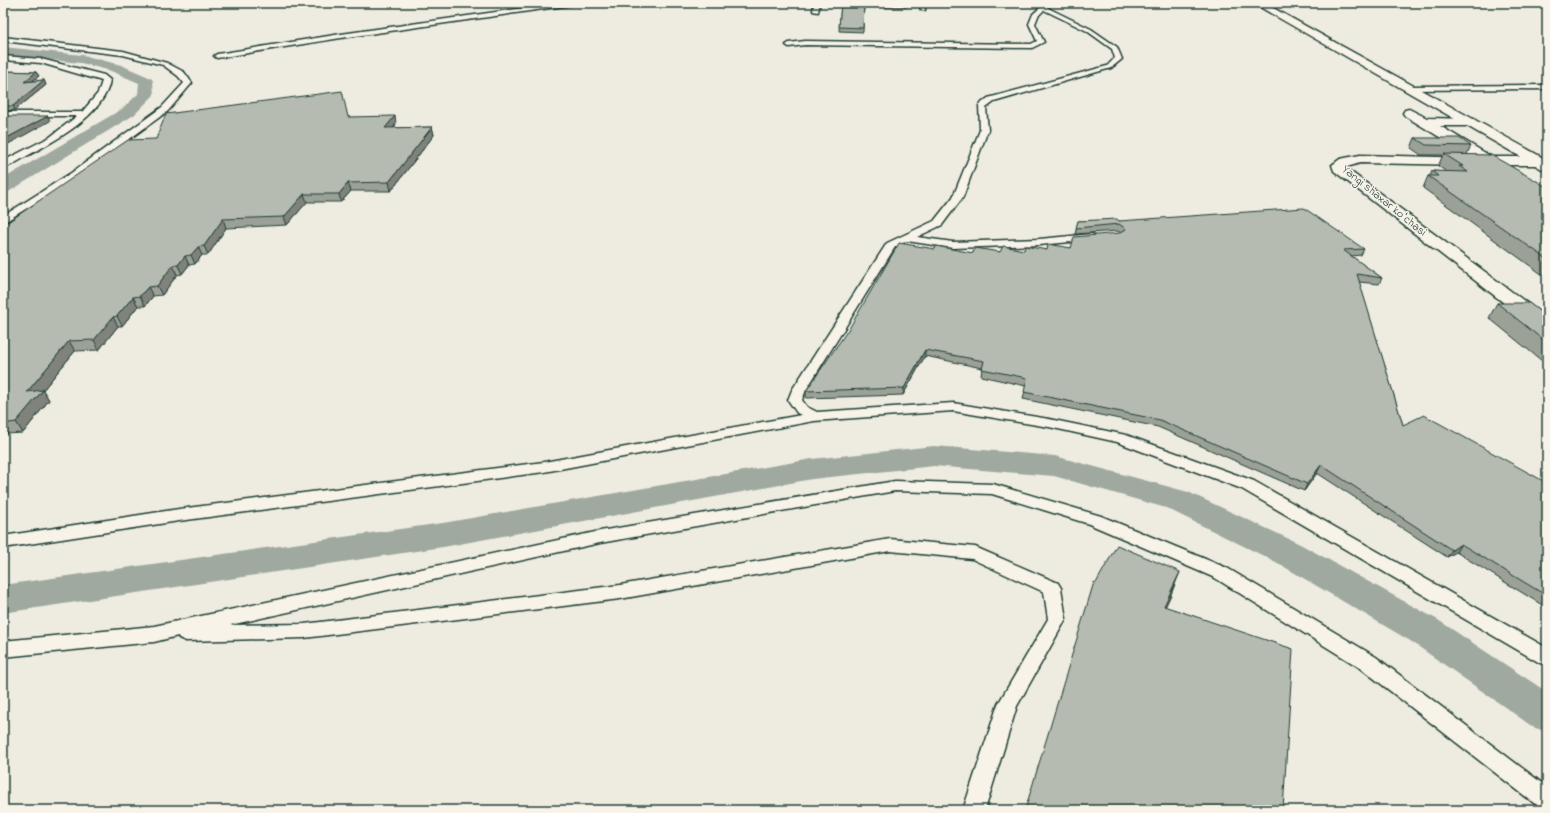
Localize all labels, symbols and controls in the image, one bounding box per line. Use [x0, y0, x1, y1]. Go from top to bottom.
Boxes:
street label: Yangi shaxar koʻchasi [1337, 161, 1431, 242]

